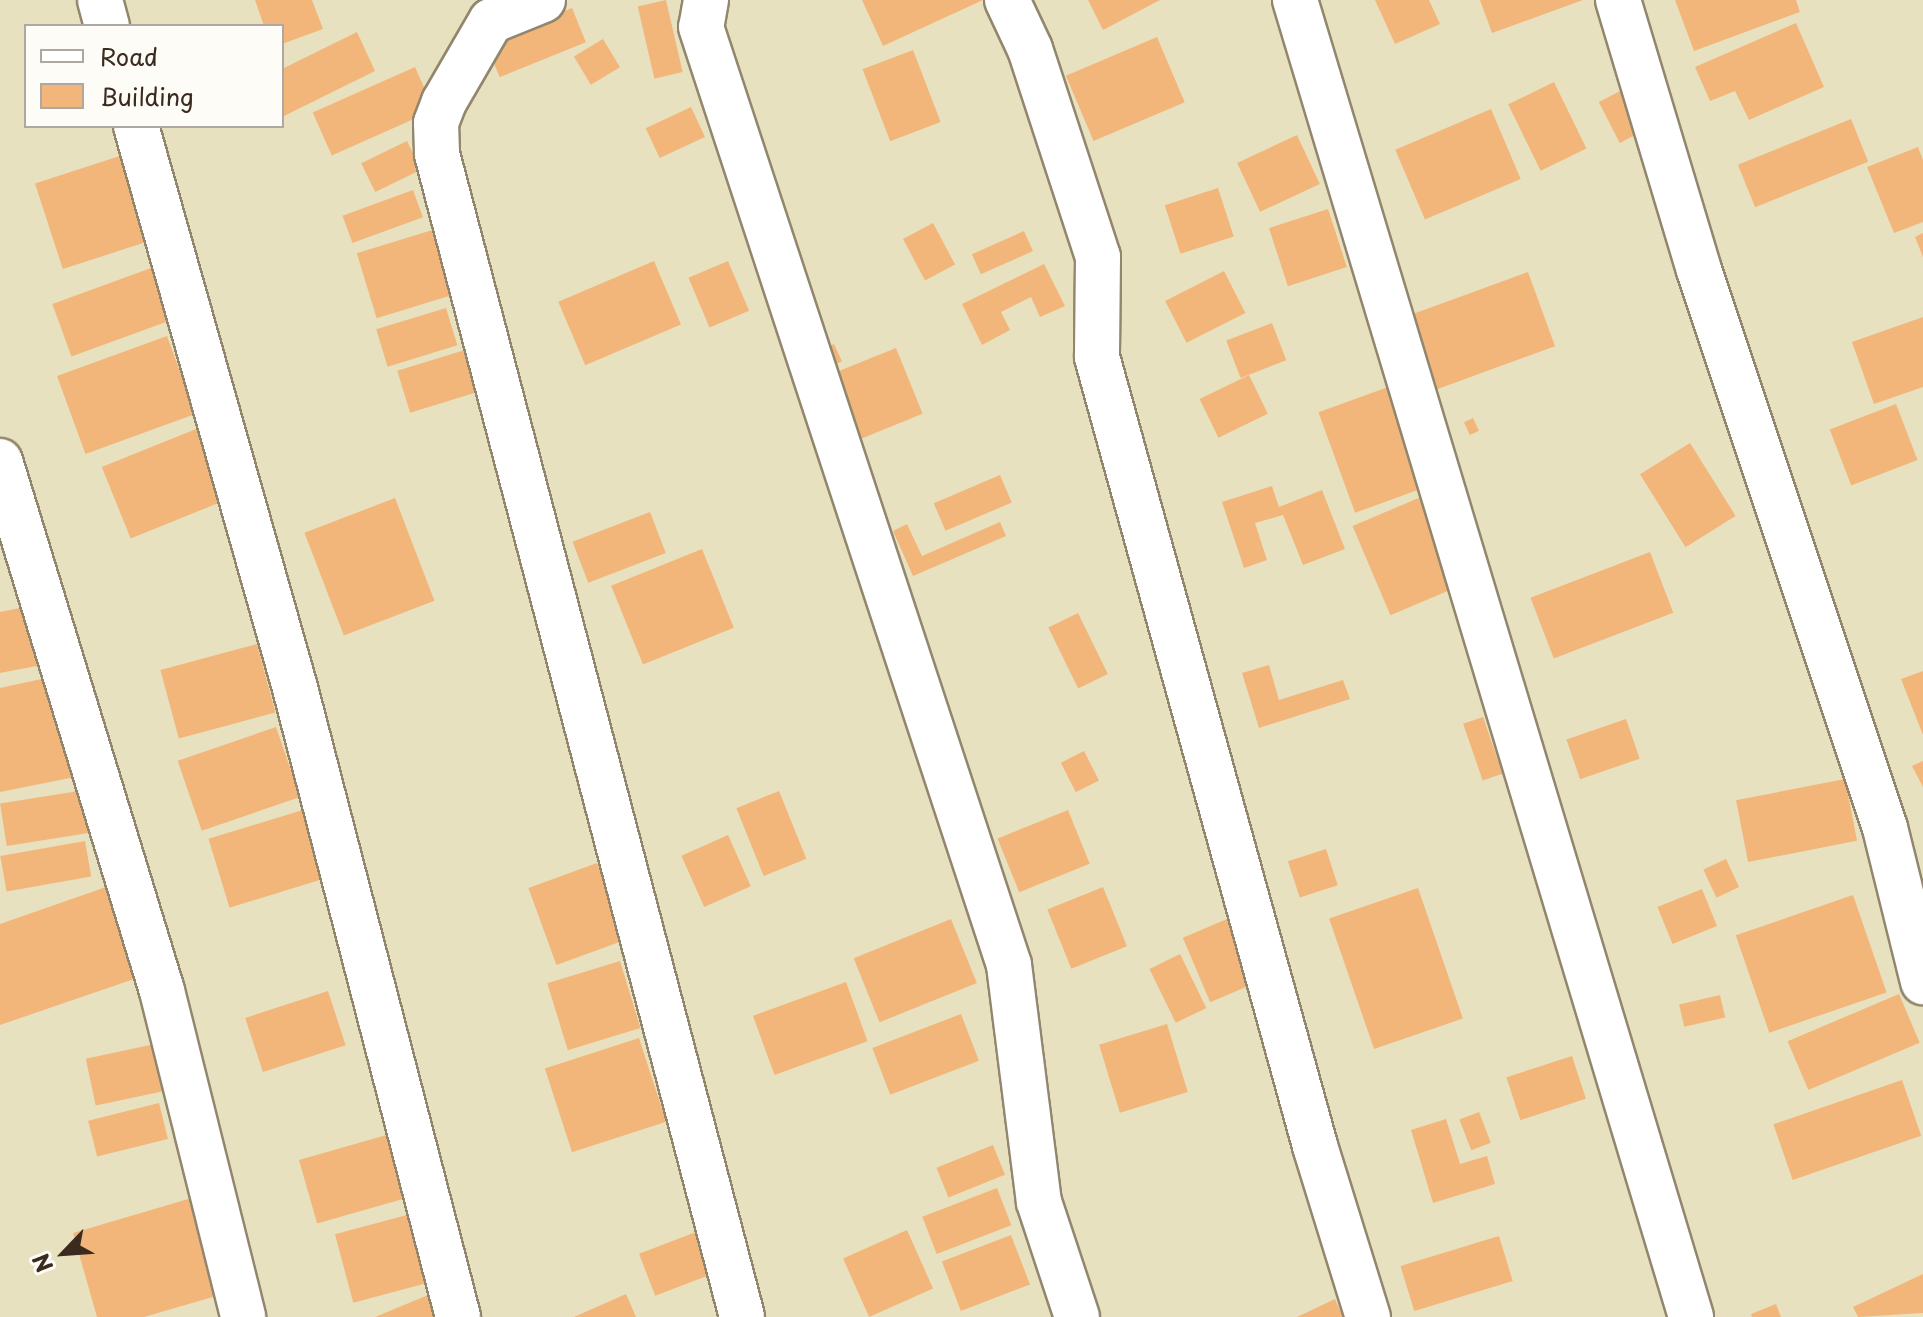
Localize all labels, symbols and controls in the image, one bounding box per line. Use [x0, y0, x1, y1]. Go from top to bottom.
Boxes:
legend [24, 24, 284, 128]
text: Road [100, 38, 158, 74]
text: Building [100, 78, 194, 114]
north arrow [24, 1213, 104, 1293]
text: N [23, 1248, 60, 1278]

